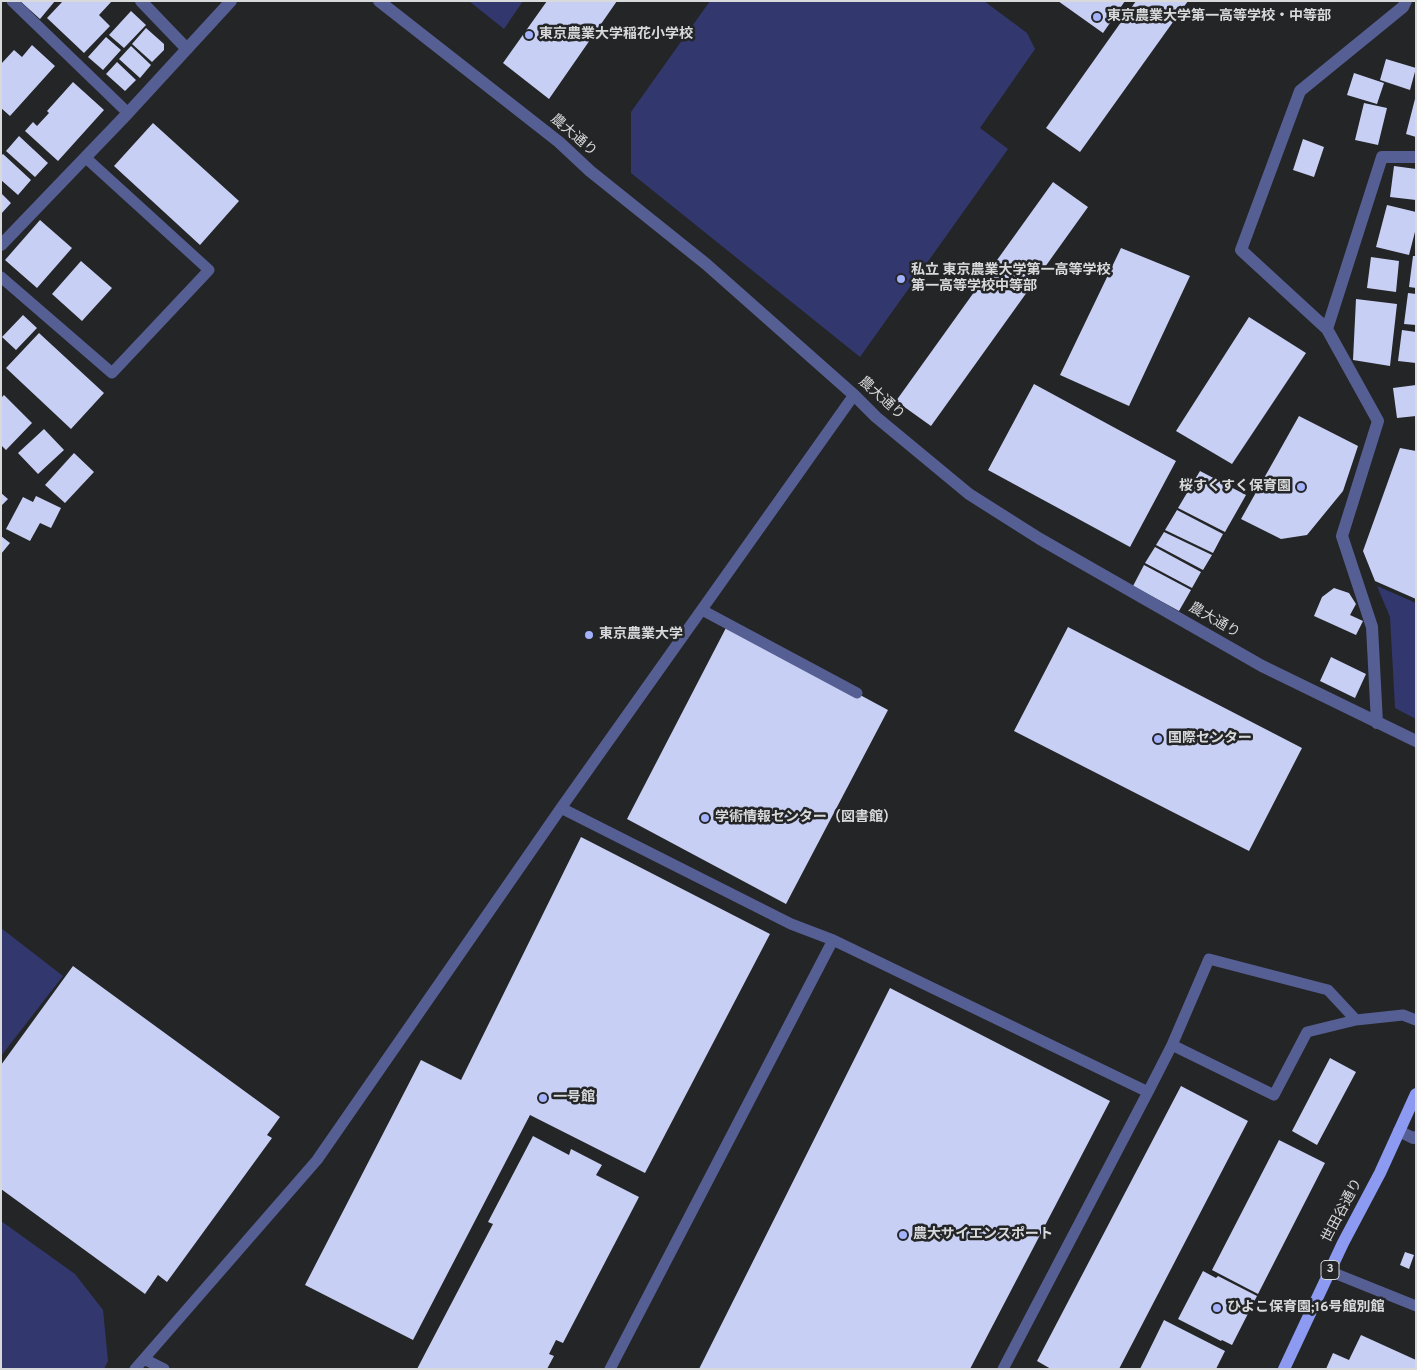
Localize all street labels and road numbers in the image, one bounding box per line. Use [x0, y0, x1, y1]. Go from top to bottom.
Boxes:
street label: 農大通り [546, 111, 600, 161]
street label: 農大通り [855, 374, 907, 424]
street label: 農大通り [1186, 600, 1242, 642]
street label: 世田谷通り [1319, 1176, 1367, 1246]
road number: 3 [1321, 1260, 1339, 1280]

